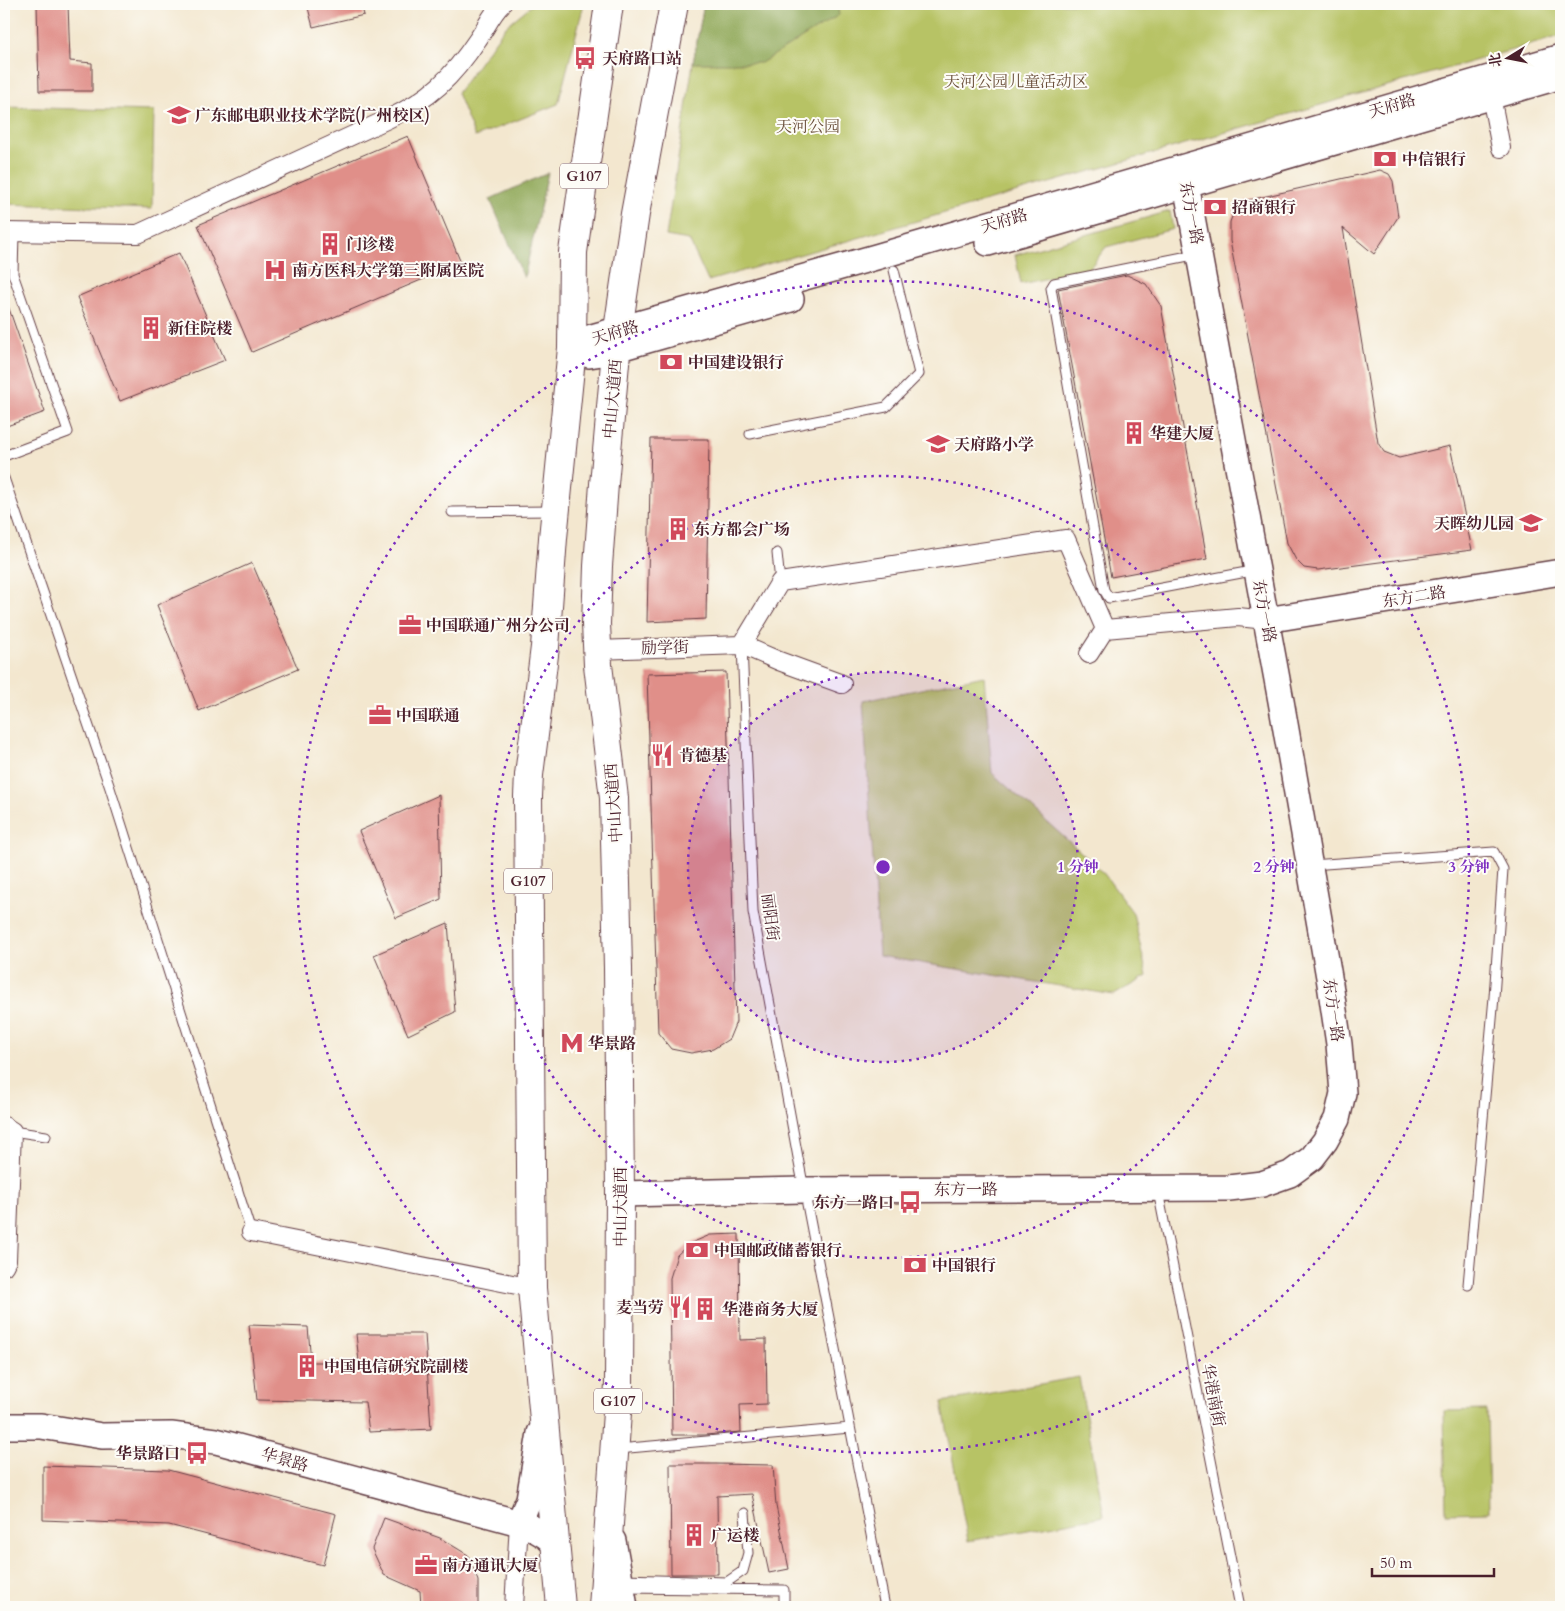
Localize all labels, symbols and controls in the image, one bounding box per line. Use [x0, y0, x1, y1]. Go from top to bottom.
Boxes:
north arrow [1482, 32, 1532, 82]
bus stop icon: 天府路口站 [572, 45, 598, 71]
place label: 天府路口站 [602, 48, 682, 70]
text: 北 [1485, 52, 1506, 69]
park label: 天河公园儿童活动区 [944, 71, 1088, 93]
street label: 天府路 [1366, 89, 1418, 123]
school or university icon: 广东邮电职业技术学院(广州校区) [166, 102, 192, 128]
place label: 广东邮电职业技术学院(广州校区) [195, 105, 430, 127]
park label: 天河公园 [776, 116, 840, 138]
bank icon: 中信银行 [1372, 146, 1398, 172]
place label: 中信银行 [1402, 149, 1466, 171]
road number: G107 [560, 164, 608, 188]
street label: 东方一路 [1174, 180, 1208, 247]
bank icon: 招商银行 [1202, 194, 1228, 220]
place label: 招商银行 [1232, 197, 1296, 219]
street label: 天府路 [978, 204, 1030, 238]
building icon: 门诊楼 [317, 231, 343, 257]
place label: 门诊楼 [346, 234, 394, 256]
hospital icon: 南方医科大学第三附属医院 [262, 257, 288, 283]
place label: 南方医科大学第三附属医院 [292, 260, 484, 282]
building icon: 新住院楼 [138, 315, 164, 341]
street label: 天府路 [589, 315, 641, 350]
place label: 新住院楼 [168, 318, 232, 340]
bank icon: 中国建设银行 [658, 349, 684, 375]
place label: 中国建设银行 [688, 352, 784, 374]
street label: 中山大道西 [599, 358, 627, 440]
building icon: 华建大厦 [1121, 420, 1147, 446]
place label: 华建大厦 [1150, 423, 1214, 445]
school or university icon: 天府路小学 [925, 431, 951, 457]
place label: 天府路小学 [954, 434, 1034, 456]
school or university icon: 天晖幼儿园 [1518, 510, 1544, 536]
place label: 天晖幼儿园 [1434, 513, 1514, 535]
building icon: 东方都会广场 [665, 516, 691, 542]
place label: 东方都会广场 [694, 519, 790, 541]
street label: 东方一路 [1247, 578, 1281, 645]
street label: 东方二路 [1381, 581, 1447, 613]
office icon: 中国联通广州分公司 [397, 612, 423, 638]
place label: 中国联通广州分公司 [426, 615, 570, 637]
street label: 励学街 [641, 636, 689, 660]
office icon: 中国联通 [367, 702, 393, 728]
place label: 中国联通 [396, 705, 460, 727]
restaurant icon: 肯德基 [649, 742, 675, 768]
place label: 肯德基 [679, 745, 727, 767]
street label: 中山大道西 [600, 762, 628, 844]
text: 1 分钟 [1057, 857, 1099, 877]
text: 2 分钟 [1253, 857, 1295, 877]
text: 3 分钟 [1448, 857, 1490, 877]
centre of rings [874, 858, 892, 876]
road number: G107 [504, 868, 552, 894]
street label: 丽阳街 [756, 892, 784, 942]
street label: 东方一路 [1318, 977, 1348, 1043]
metro station icon: 华景路 [559, 1030, 585, 1056]
place label: 华景路 [588, 1033, 636, 1055]
street label: 中山大道西 [610, 1167, 632, 1247]
street label: 东方一路 [934, 1179, 998, 1201]
bus stop icon: 东方一路口 [897, 1189, 923, 1215]
place label: 东方一路口 [814, 1192, 894, 1214]
bank icon: 中国邮政储蓄银行 [684, 1237, 710, 1263]
place label: 中国邮政储蓄银行 [714, 1240, 842, 1262]
bank icon: 中国银行 [902, 1252, 928, 1278]
place label: 中国银行 [932, 1255, 996, 1277]
restaurant icon: 麦当劳 [667, 1294, 693, 1320]
building icon: 华港商务大厦 [692, 1296, 718, 1322]
place label: 麦当劳 [616, 1297, 664, 1319]
place label: 华港商务大厦 [722, 1299, 818, 1321]
building icon: 中国电信研究院副楼 [294, 1353, 320, 1379]
place label: 中国电信研究院副楼 [324, 1356, 468, 1378]
street label: 华港南街 [1196, 1362, 1230, 1429]
road number: G107 [594, 1388, 642, 1414]
bus stop icon: 华景路口 [184, 1440, 210, 1466]
place label: 华景路口 [116, 1443, 180, 1465]
street label: 华景路 [259, 1443, 311, 1477]
building icon: 广运楼 [681, 1522, 707, 1548]
place label: 广运楼 [711, 1525, 759, 1547]
scale bar [1372, 1546, 1495, 1578]
office icon: 南方通讯大厦 [413, 1552, 439, 1578]
text: 50 m [1380, 1553, 1412, 1573]
place label: 南方通讯大厦 [442, 1555, 538, 1577]

